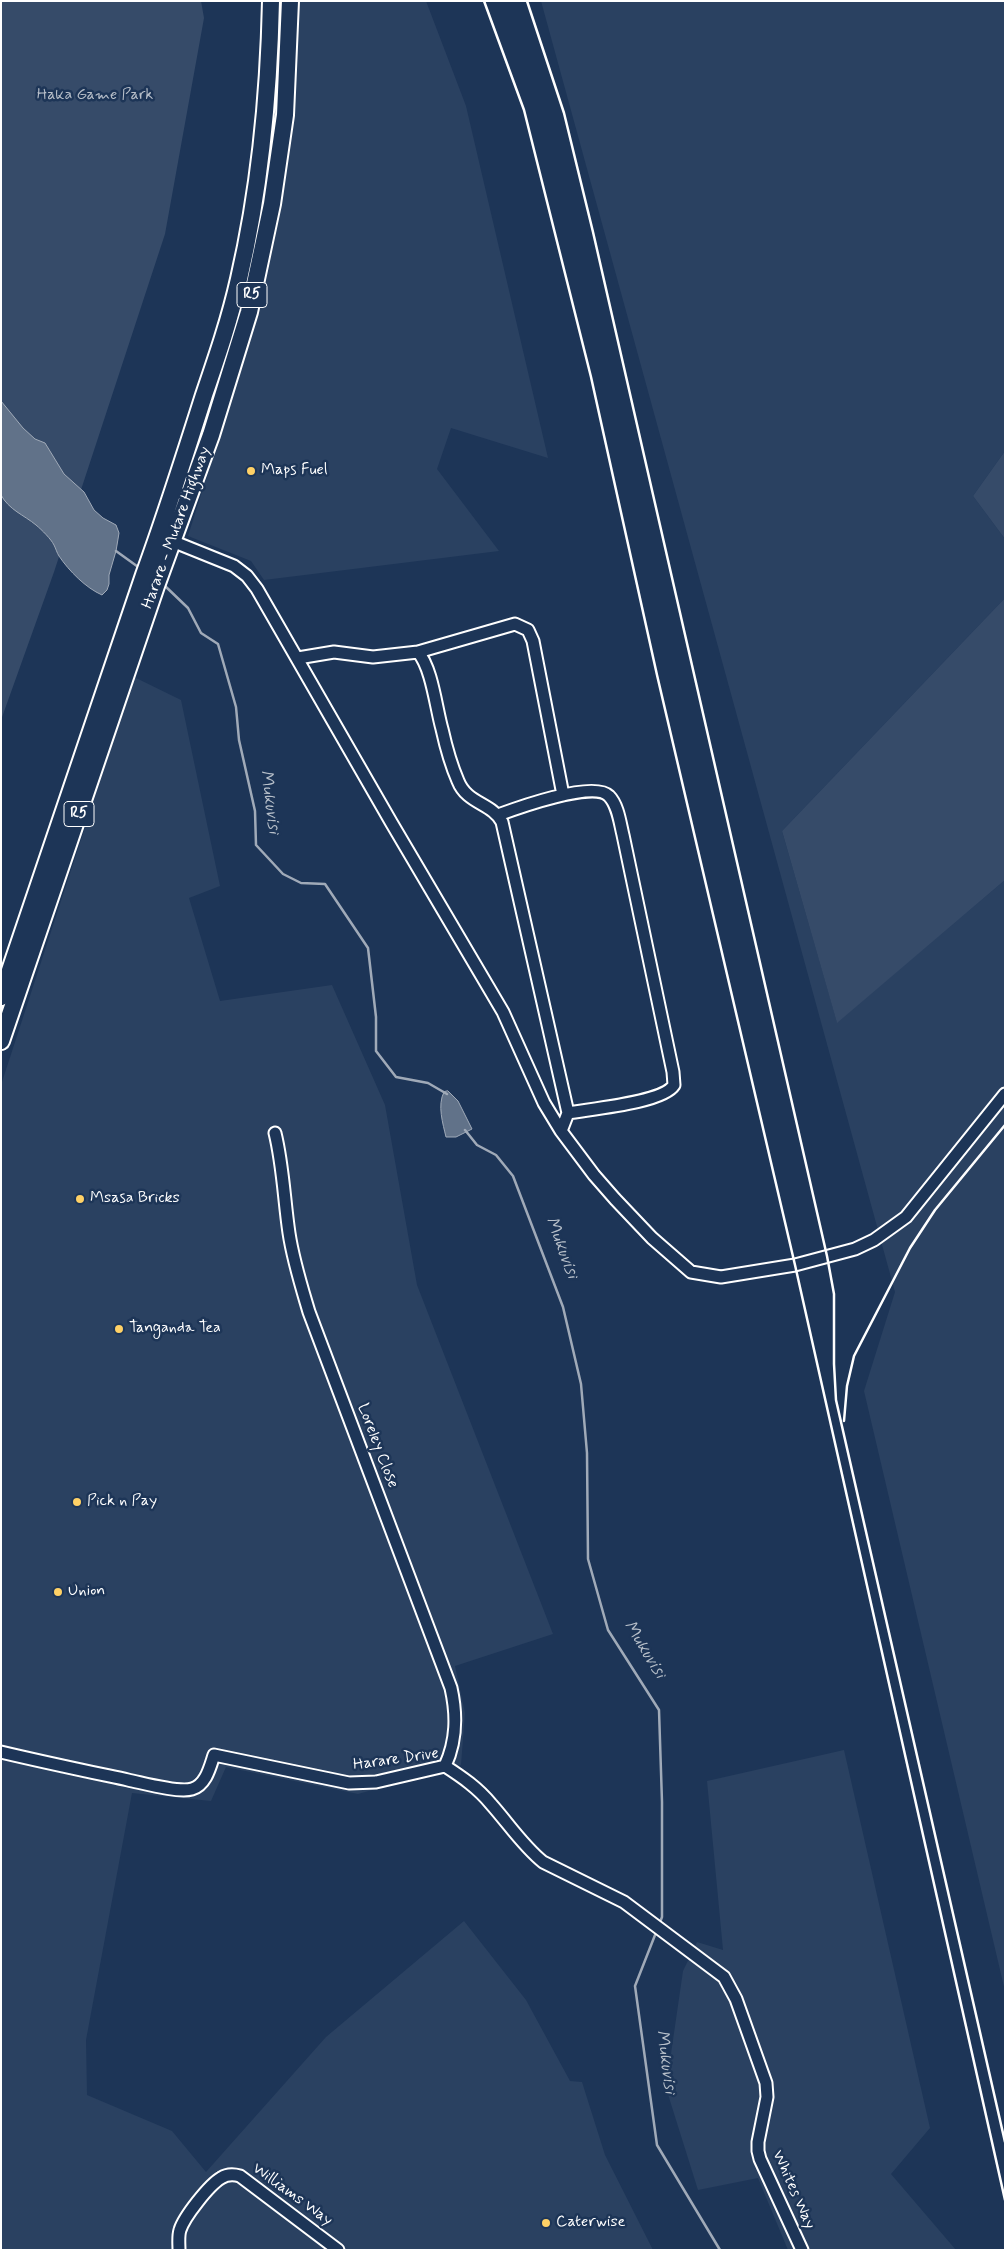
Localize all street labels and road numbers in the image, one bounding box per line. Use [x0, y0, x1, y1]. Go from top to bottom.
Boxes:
road number: R5 [237, 282, 267, 308]
street label: Harare - Mutare Highway [139, 444, 215, 612]
road number: R5 [64, 802, 94, 826]
street label: Loreley Close [352, 1401, 402, 1491]
street label: Harare Drive [352, 1744, 440, 1776]
street label: Whites Way [767, 2148, 819, 2232]
street label: Williams Way [248, 2159, 336, 2231]

